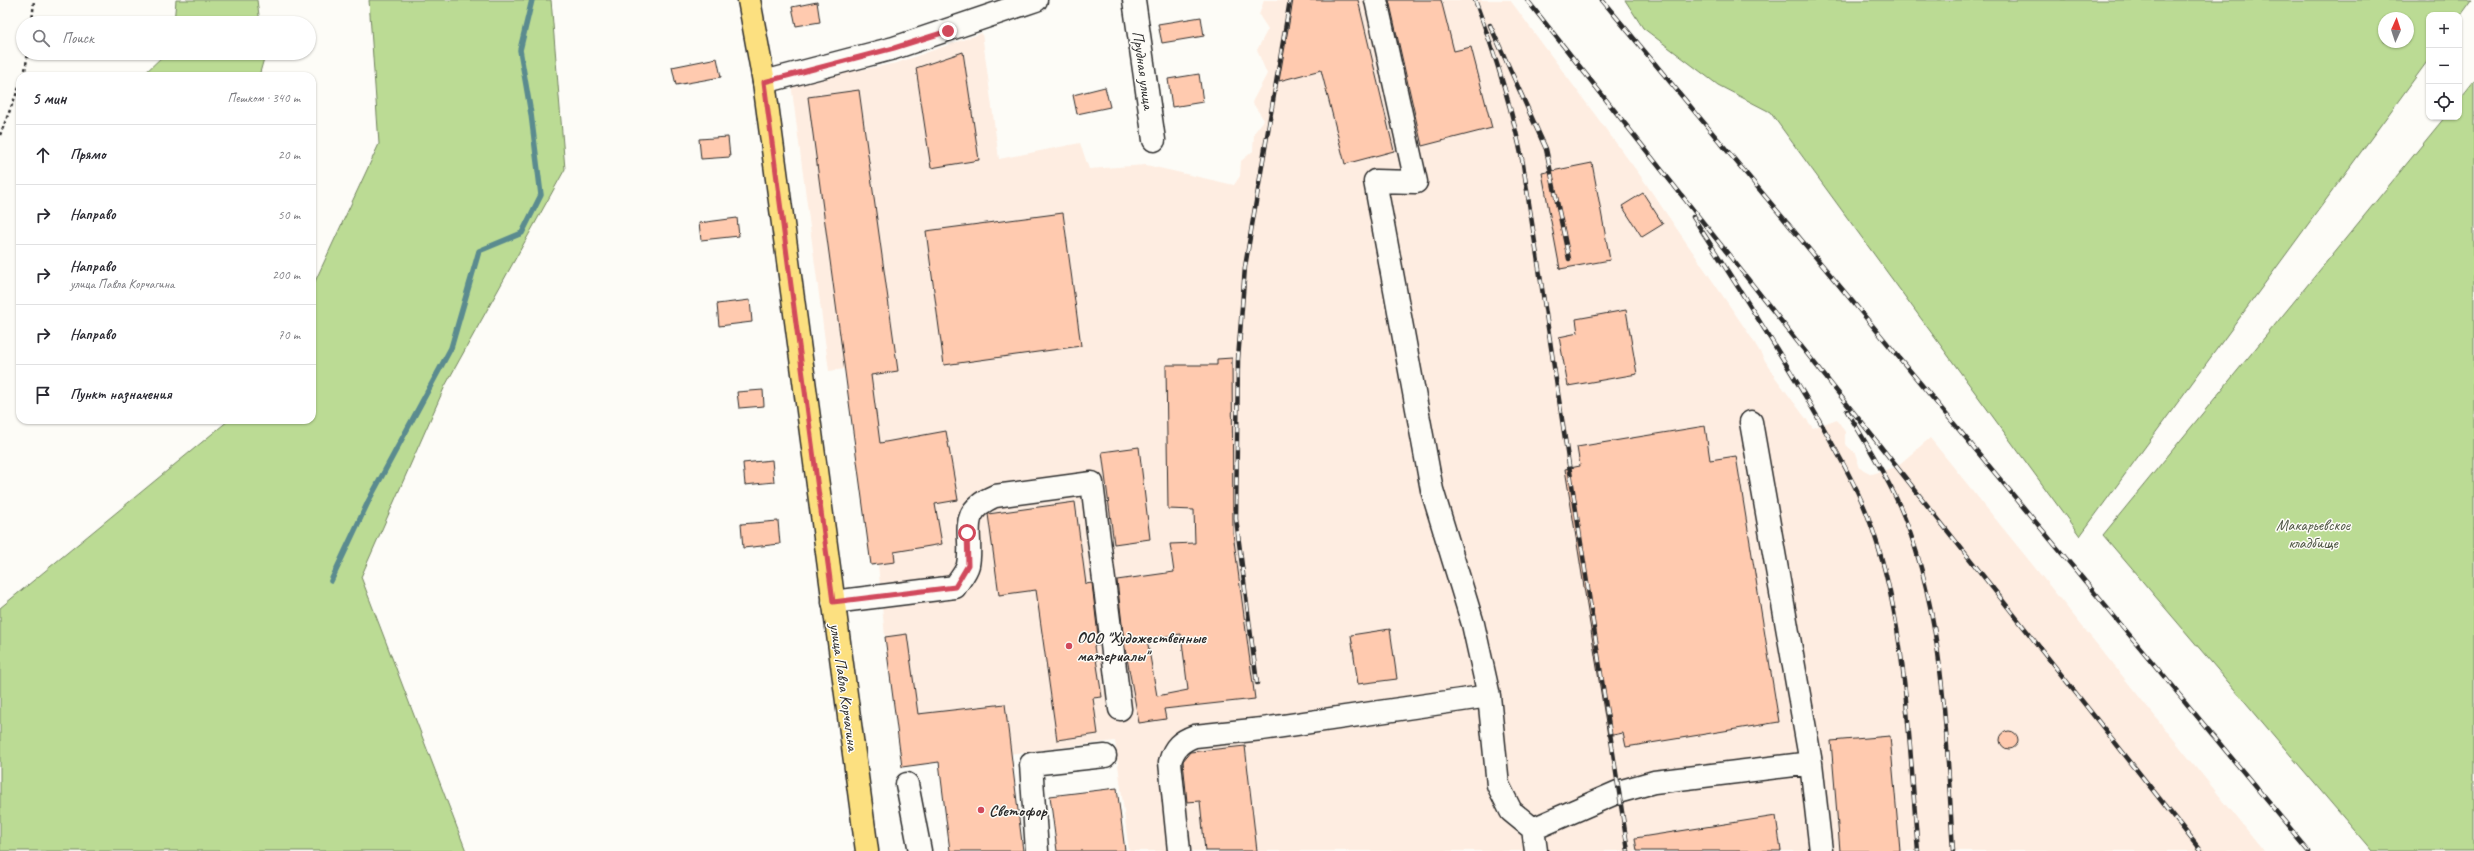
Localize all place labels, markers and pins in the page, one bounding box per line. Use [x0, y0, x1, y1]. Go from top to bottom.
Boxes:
place label: ООО "Художественные материалы" [1077, 628, 1207, 666]
marker: ООО "Художественные материалы" [1064, 641, 1074, 651]
place label: Светофор [989, 801, 1048, 821]
marker: Светофор [976, 805, 986, 815]

